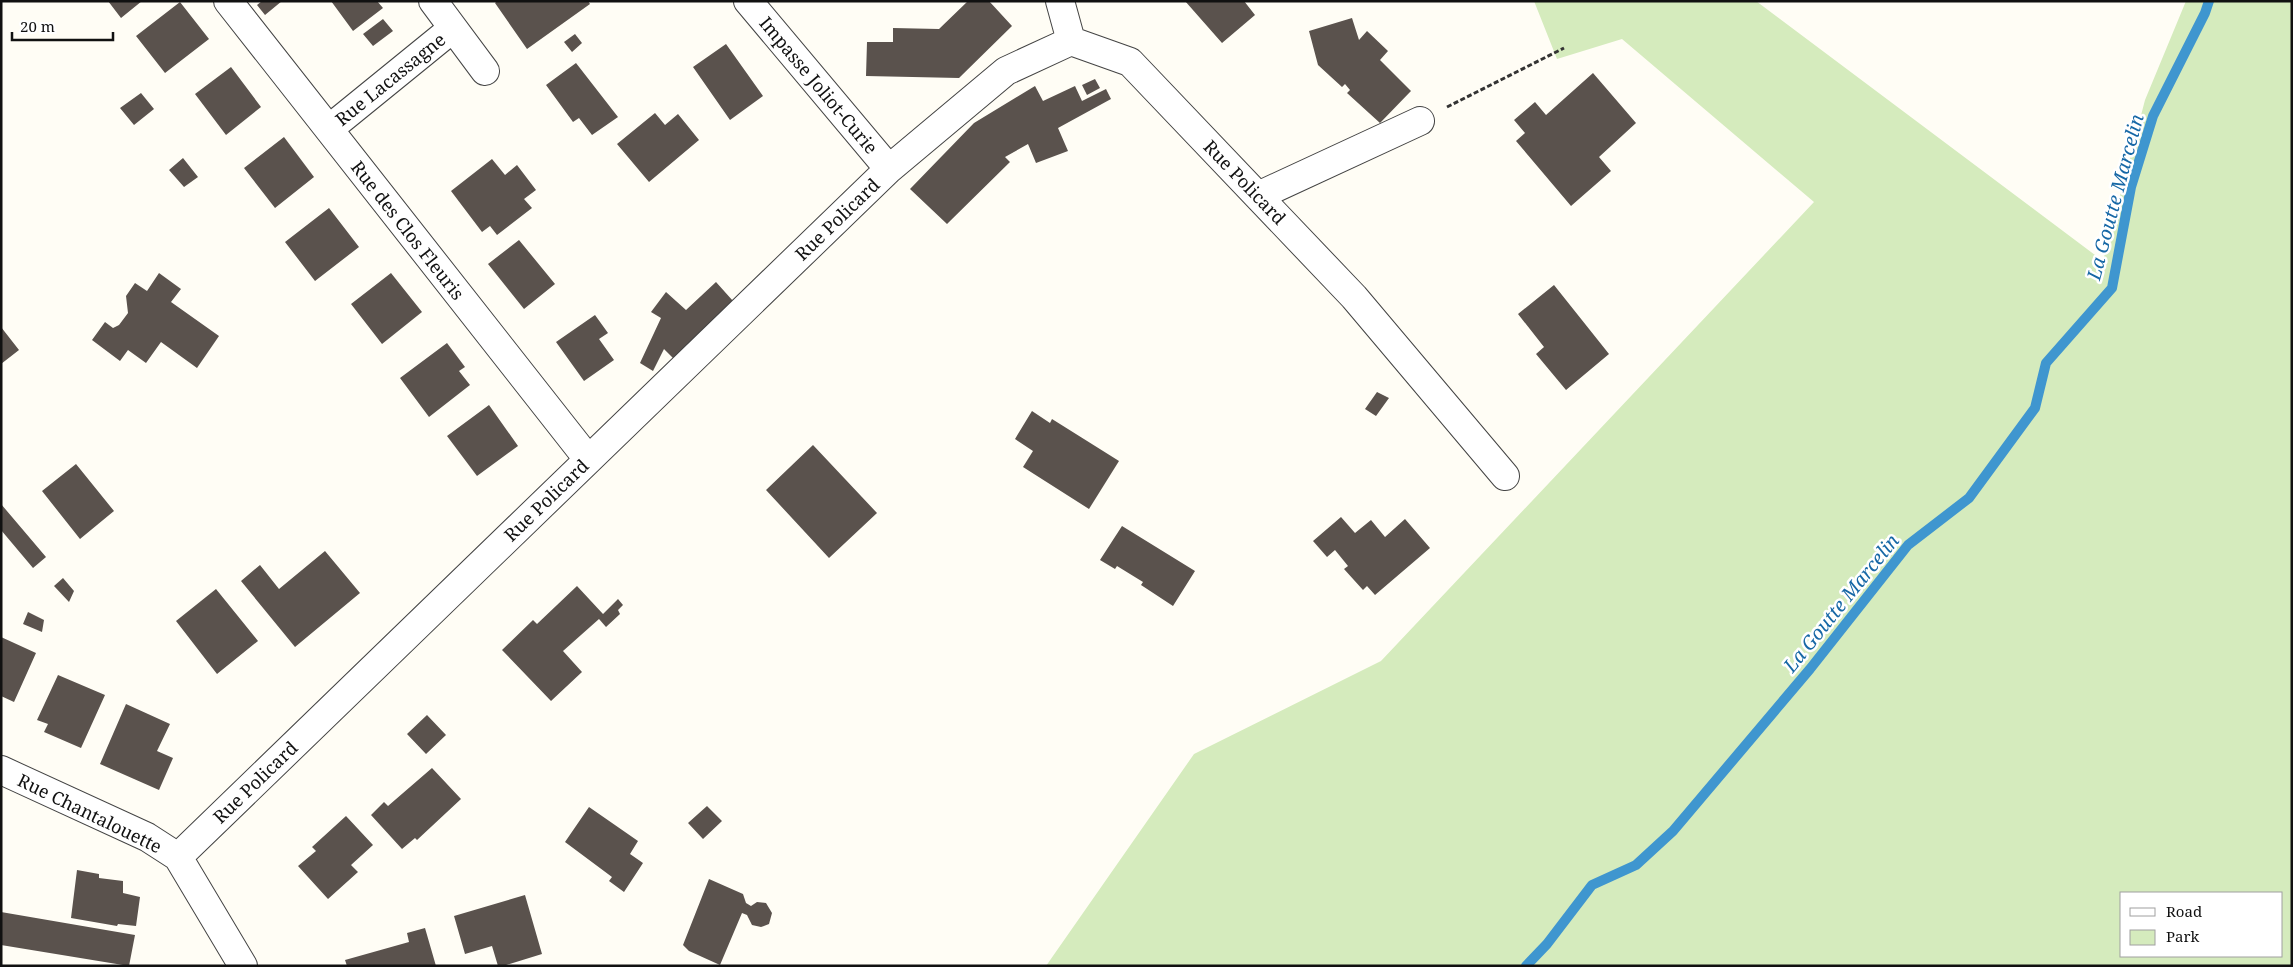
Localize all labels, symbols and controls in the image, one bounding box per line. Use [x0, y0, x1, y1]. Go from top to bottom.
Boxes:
scale bar [12, 10, 114, 42]
street label: Impasse Joliot-Curie [754, 11, 884, 159]
text: 20 m [20, 16, 55, 36]
street label: Rue Lacassagne [330, 27, 450, 131]
water label: La Goutte Marcelin [2080, 111, 2150, 284]
street label: Rue Policard [1199, 135, 1291, 229]
street label: Rue des Clos Fleuris [346, 155, 470, 305]
street label: Rue Policard [790, 173, 884, 265]
street label: Rue Policard [499, 454, 593, 546]
water label: La Goutte Marcelin [1777, 528, 1905, 678]
street label: Rue Policard [208, 736, 302, 828]
street label: Rue Chantalouette [14, 768, 166, 858]
legend [2120, 892, 2283, 957]
text: Road [2166, 901, 2202, 921]
text: Park [2166, 926, 2200, 946]

